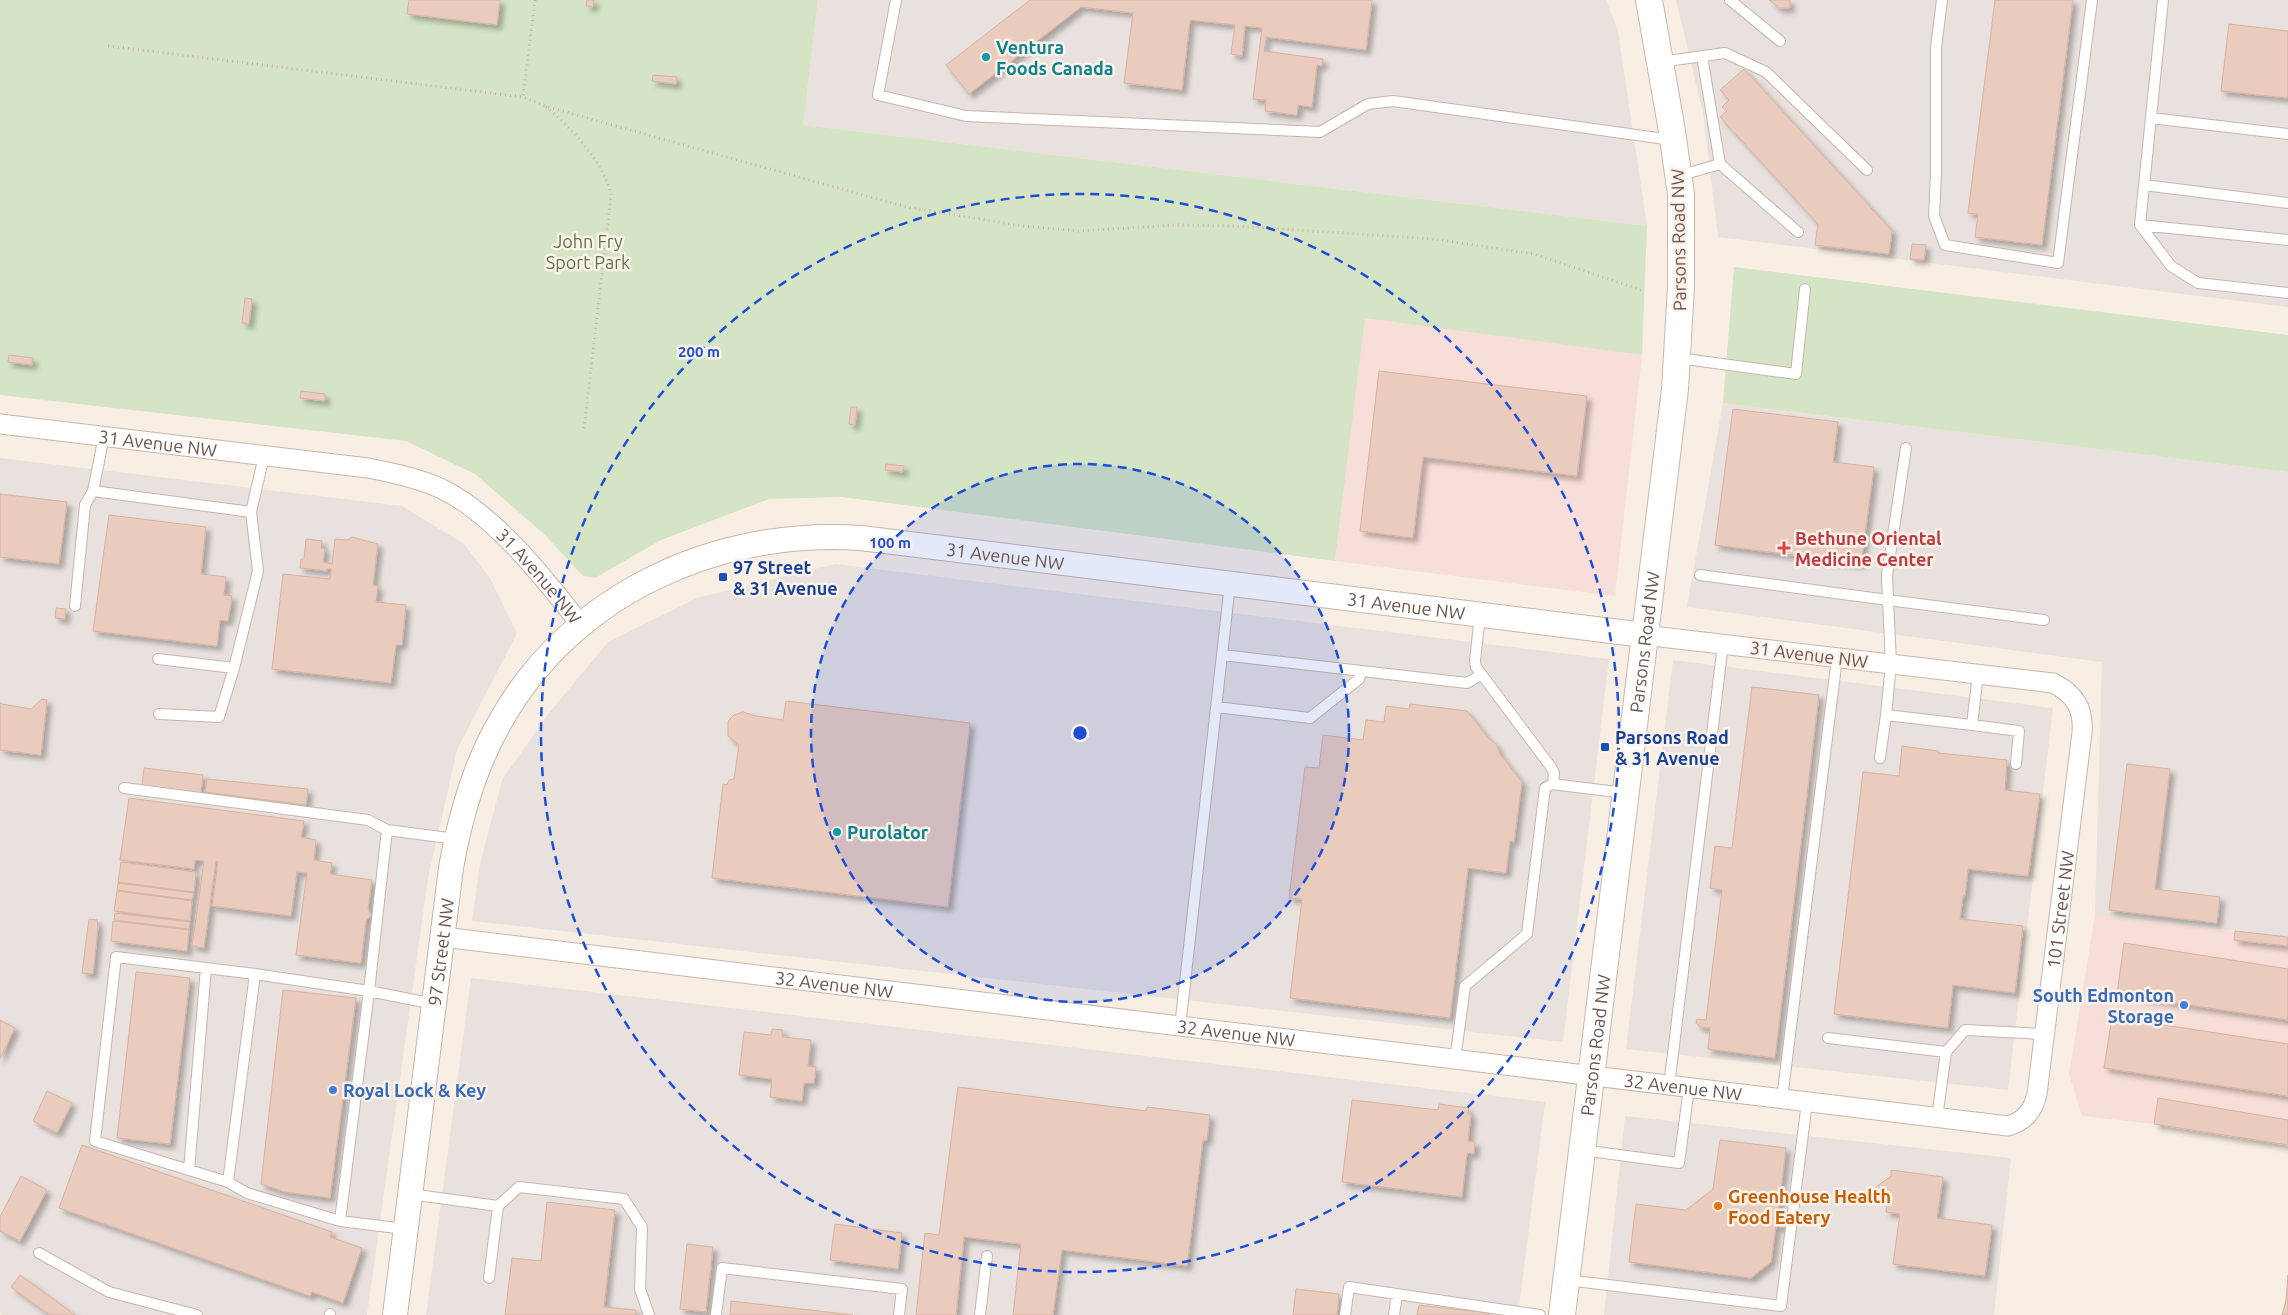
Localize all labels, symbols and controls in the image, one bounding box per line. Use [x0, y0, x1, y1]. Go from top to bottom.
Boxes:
place label: Ventura Foods Canada [996, 37, 1113, 78]
marker: Ventura Foods Canada [980, 51, 992, 63]
street label: Parsons Road NW [1667, 168, 1689, 311]
park label: John Fry Sport Park [546, 231, 630, 272]
text: 200 m [678, 343, 720, 360]
street label: 31 Avenue NW [98, 426, 218, 460]
street label: 31 Avenue NW [493, 524, 586, 627]
place label: Bethune Oriental Medicine Center [1795, 528, 1942, 569]
text: 100 m [869, 534, 911, 551]
street label: 31 Avenue NW [945, 539, 1066, 573]
marker: Bethune Oriental Medicine Center [1777, 541, 1791, 555]
place label: 97 Street & 31 Avenue [733, 557, 838, 598]
street label: Parsons Road NW [1626, 570, 1663, 714]
marker: 97 Street & 31 Avenue [717, 571, 729, 583]
street label: 31 Avenue NW [1346, 588, 1467, 623]
street label: 31 Avenue NW [1749, 637, 1869, 671]
centre of rings [1071, 724, 1089, 742]
place label: Parsons Road & 31 Avenue [1615, 727, 1729, 768]
marker: Parsons Road & 31 Avenue [1599, 741, 1611, 753]
place label: Purolator [847, 822, 929, 842]
marker: Purolator [831, 826, 843, 838]
street label: 101 Street NW [2043, 849, 2077, 969]
street label: 97 Street NW [424, 896, 457, 1007]
street label: 32 Avenue NW [774, 967, 895, 1001]
street label: Parsons Road NW [1576, 973, 1614, 1117]
place label: South Edmonton Storage [2033, 985, 2174, 1026]
marker: South Edmonton Storage [2178, 999, 2190, 1011]
street label: 32 Avenue NW [1176, 1016, 1297, 1050]
street label: 32 Avenue NW [1623, 1070, 1743, 1104]
place label: Royal Lock & Key [343, 1080, 486, 1100]
marker: Royal Lock & Key [327, 1084, 339, 1096]
place label: Greenhouse Health Food Eatery [1728, 1186, 1891, 1227]
marker: Greenhouse Health Food Eatery [1712, 1200, 1724, 1212]

